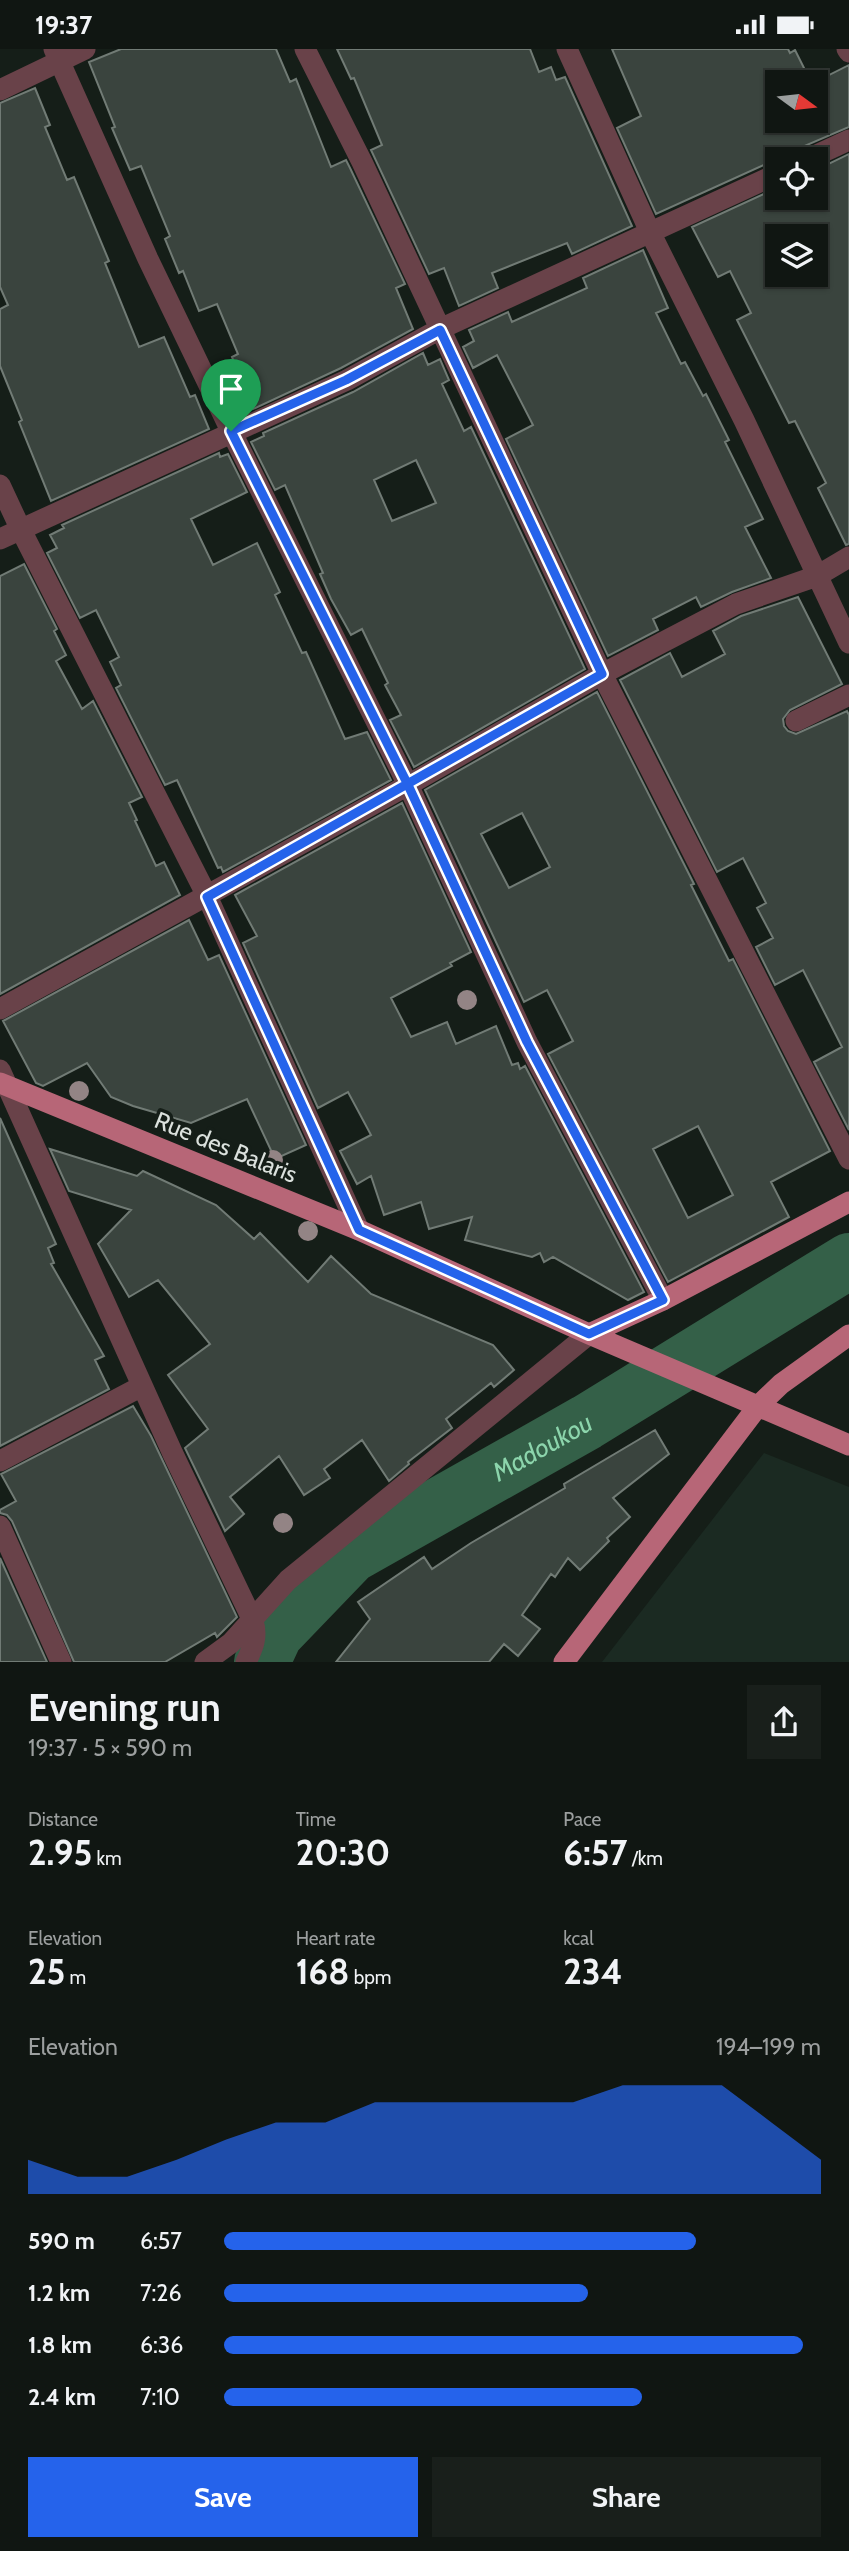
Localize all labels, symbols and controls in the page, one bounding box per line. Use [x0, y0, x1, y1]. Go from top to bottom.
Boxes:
text: 19:37 [35, 9, 92, 41]
north arrow [765, 70, 828, 133]
map controls [765, 70, 828, 287]
button: locate [765, 147, 828, 210]
button: layers [765, 224, 828, 287]
pin [201, 359, 261, 431]
icon: arrive [212, 370, 250, 408]
street label: Rue des Balaris [151, 1105, 302, 1189]
water label: Madoukou [486, 1406, 598, 1489]
text: Evening run [28, 1684, 221, 1731]
button: share [747, 1685, 821, 1759]
text: 19:37 · 5 × 590 m [28, 1734, 192, 1762]
text: Distance [28, 1808, 98, 1831]
text: Time [296, 1808, 336, 1831]
text: Pace [563, 1808, 601, 1831]
text: 2.95 [28, 1831, 92, 1874]
text: 20:30 [296, 1831, 390, 1874]
text: 6:57 [563, 1831, 627, 1874]
text: km [92, 1847, 122, 1870]
text: /km [627, 1847, 663, 1870]
text: Elevation [28, 1927, 102, 1950]
text: Heart rate [296, 1927, 375, 1950]
text: kcal [563, 1927, 594, 1950]
text: 25 [28, 1950, 65, 1993]
text: 168 [296, 1950, 349, 1993]
text: 234 [563, 1950, 622, 1993]
text: m [65, 1966, 86, 1989]
text: bpm [349, 1966, 391, 1989]
text: Elevation [28, 2033, 118, 2061]
text: 194–199 m [716, 2033, 821, 2061]
text: 590 m [28, 2227, 95, 2255]
text: 6:57 [140, 2227, 182, 2255]
text: 1.2 km [28, 2279, 90, 2307]
text: 7:26 [140, 2279, 181, 2307]
text: 1.8 km [28, 2331, 92, 2359]
text: 6:36 [140, 2331, 183, 2359]
text: 2.4 km [28, 2383, 96, 2411]
text: 7:10 [140, 2383, 180, 2411]
button: Save [28, 2457, 418, 2537]
button: Share [432, 2457, 821, 2537]

